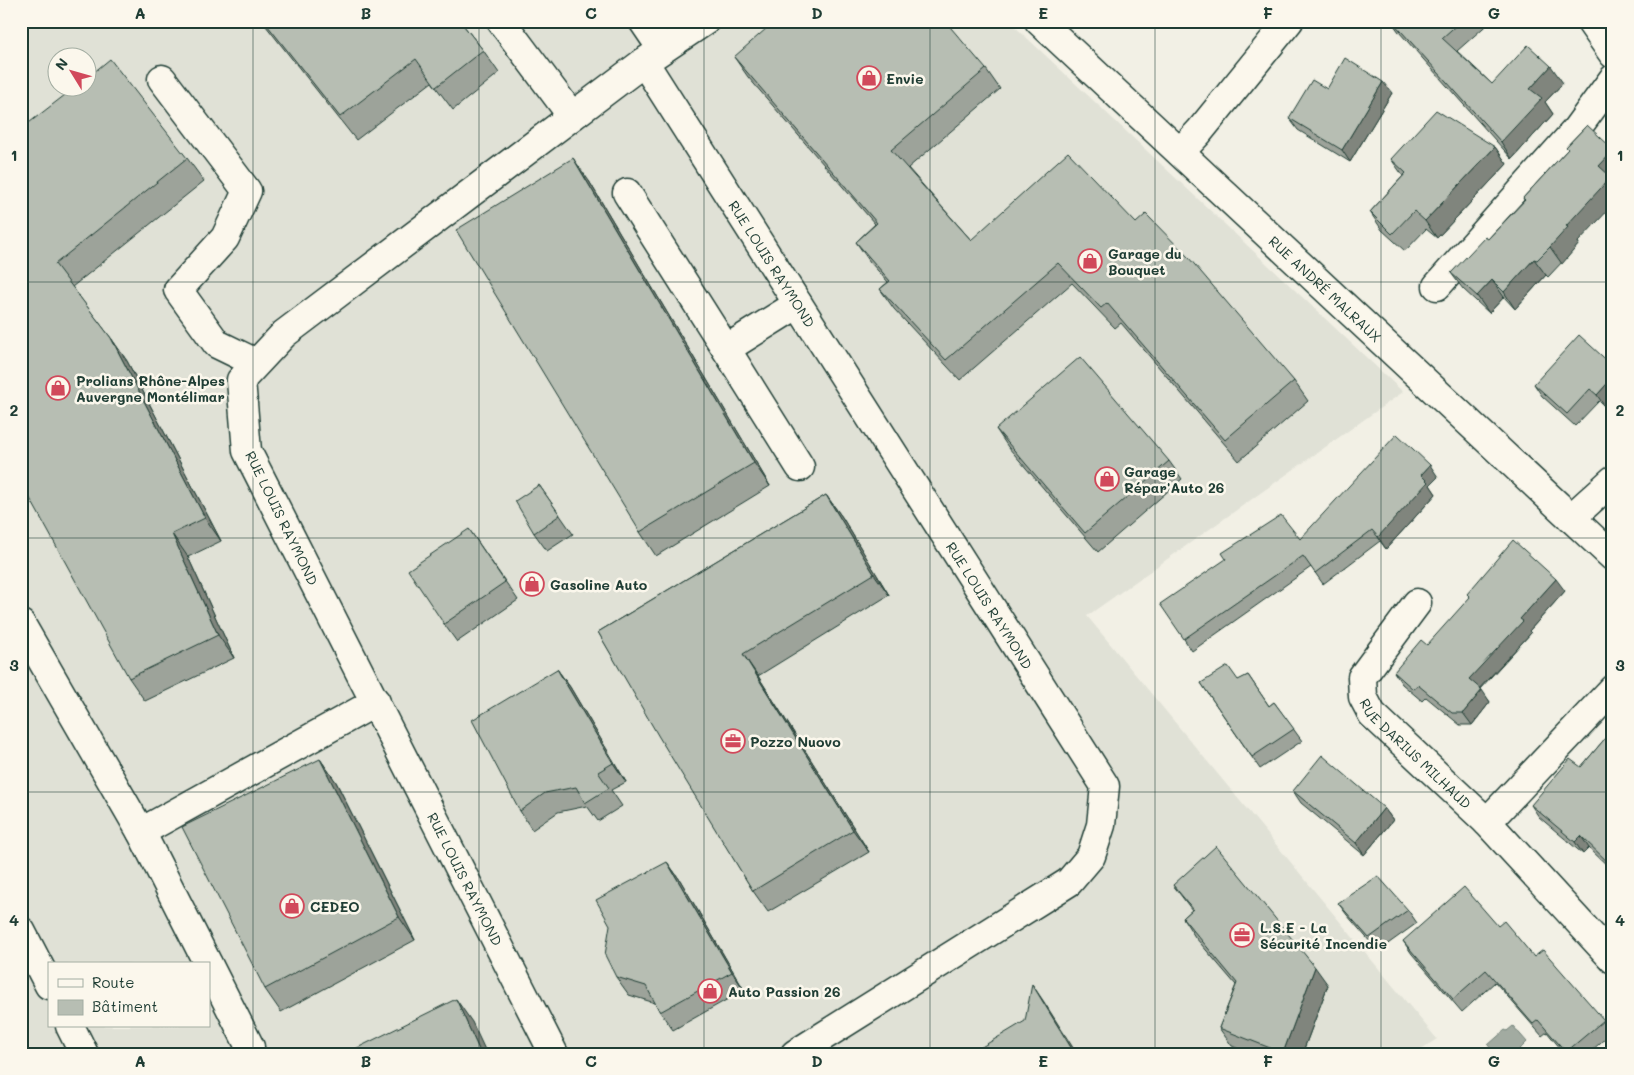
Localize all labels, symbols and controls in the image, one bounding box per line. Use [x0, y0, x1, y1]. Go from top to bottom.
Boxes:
text: A [134, 2, 146, 23]
text: B [361, 2, 371, 23]
text: C [585, 2, 597, 23]
text: D [811, 2, 823, 23]
text: E [1038, 2, 1048, 23]
text: F [1263, 2, 1273, 23]
text: G [1488, 2, 1500, 23]
north arrow [48, 48, 98, 98]
text: N [50, 54, 72, 74]
shop icon: Envie [856, 65, 882, 91]
place label: Envie [886, 69, 924, 88]
text: 1 [10, 144, 18, 165]
text: 1 [1616, 144, 1624, 165]
street label: RUE LOUIS RAYMOND [725, 196, 820, 331]
street label: RUE ANDRÉ MALRAUX [1265, 231, 1386, 346]
place label: Garage du Bouquet [1108, 244, 1182, 279]
shop icon: Garage du Bouquet [1077, 248, 1103, 274]
place label: Prolians Rhône-Alpes Auvergne Montélimar [76, 371, 225, 406]
shop icon: Prolians Rhône-Alpes Auvergne Montélimar [45, 375, 71, 401]
text: 2 [10, 399, 19, 420]
text: 2 [1616, 399, 1625, 420]
street label: RUE LOUIS RAYMOND [241, 448, 323, 588]
place label: Garage Répar'Auto 26 [1124, 462, 1224, 497]
shop icon: Garage Répar'Auto 26 [1094, 466, 1120, 492]
street label: RUE LOUIS RAYMOND [942, 538, 1037, 672]
shop icon: Gasoline Auto [519, 571, 545, 597]
place label: Gasoline Auto [550, 575, 648, 594]
text: 3 [9, 654, 19, 675]
text: 3 [1615, 654, 1625, 675]
street label: RUE DARIUS MILHAUD [1356, 695, 1476, 812]
office icon: Pozzo Nuovo [720, 728, 746, 754]
place label: Pozzo Nuovo [750, 732, 841, 751]
street label: RUE LOUIS RAYMOND [423, 809, 507, 949]
shop icon: CEDEO [279, 893, 305, 919]
place label: CEDEO [310, 897, 360, 916]
text: 4 [9, 909, 19, 930]
text: 4 [1615, 909, 1625, 930]
place label: L.S.E - La Sécurité Incendie [1260, 918, 1387, 953]
office icon: L.S.E - La Sécurité Incendie [1229, 922, 1255, 948]
legend [48, 962, 210, 1028]
text: Route [92, 972, 135, 992]
shop icon: Auto Passion 26 [697, 978, 723, 1004]
place label: Auto Passion 26 [728, 982, 840, 1001]
text: Bâtiment [92, 996, 158, 1016]
text: A [134, 1050, 146, 1071]
text: B [361, 1050, 371, 1071]
text: C [585, 1050, 597, 1071]
text: D [811, 1050, 823, 1071]
text: E [1038, 1050, 1048, 1071]
text: F [1263, 1050, 1273, 1071]
text: G [1488, 1050, 1500, 1071]

